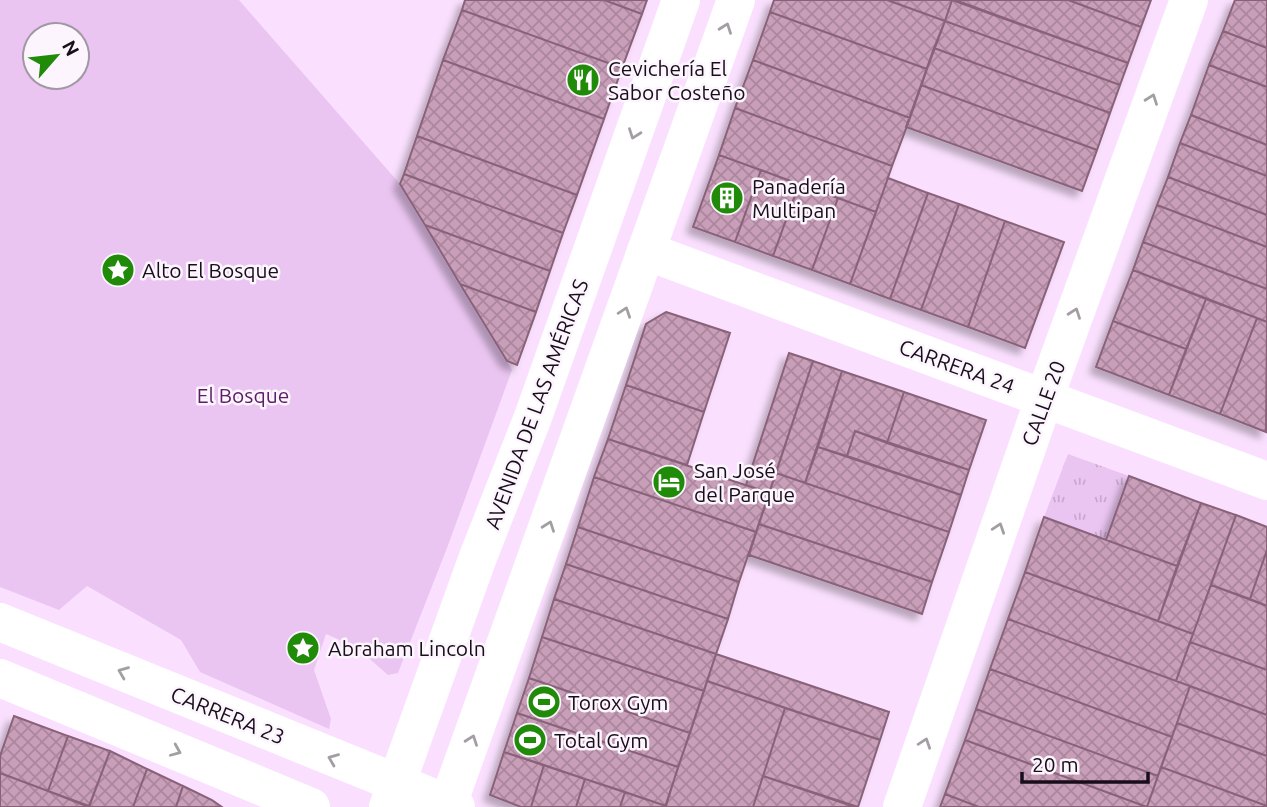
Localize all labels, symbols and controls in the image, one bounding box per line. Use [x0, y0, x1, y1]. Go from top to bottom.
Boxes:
north arrow [21, 21, 91, 91]
one-way arrow [718, 23, 732, 35]
text: N [58, 37, 84, 59]
place label: Cevichería El Sabor Costeño [608, 56, 746, 104]
restaurant icon: Cevichería El Sabor Costeño [564, 61, 602, 99]
one-way arrow [1144, 94, 1158, 106]
one-way arrow [628, 127, 642, 139]
place label: Panadería Multipan [752, 174, 846, 222]
building icon: Panadería Multipan [708, 179, 746, 217]
place icon: Alto El Bosque [99, 251, 137, 289]
place label: Alto El Bosque [142, 258, 279, 282]
street label: AVENIDA DE LAS AMÉRICAS [480, 276, 592, 532]
one-way arrow [617, 306, 631, 318]
one-way arrow [1067, 307, 1081, 320]
street label: CARRERA 24 [896, 334, 1018, 398]
street label: CALLE 20 [1017, 357, 1069, 449]
park label: El Bosque [197, 383, 289, 407]
place label: San José del Parque [694, 458, 795, 506]
hotel icon: San José del Parque [650, 463, 688, 501]
one-way arrow [541, 520, 555, 532]
one-way arrow [991, 522, 1005, 534]
place icon: Abraham Lincoln [284, 629, 322, 667]
place label: Abraham Lincoln [328, 636, 486, 660]
one-way arrow [117, 666, 129, 680]
street label: CARRERA 23 [167, 681, 289, 749]
sports icon: Torox Gym [525, 683, 563, 721]
place label: Torox Gym [568, 690, 668, 714]
sports icon: Total Gym [511, 721, 549, 759]
place label: Total Gym [554, 728, 648, 752]
one-way arrow [464, 735, 478, 747]
one-way arrow [917, 737, 931, 749]
scale bar [1022, 740, 1148, 784]
one-way arrow [170, 742, 182, 756]
text: 20 m [1032, 752, 1079, 776]
one-way arrow [328, 753, 340, 767]

